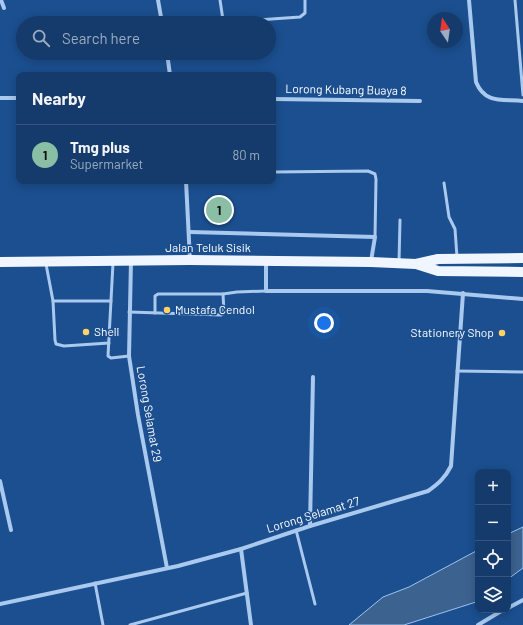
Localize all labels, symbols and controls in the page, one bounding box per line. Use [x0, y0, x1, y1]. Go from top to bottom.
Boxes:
north arrow [427, 12, 463, 48]
search box [16, 16, 276, 60]
icon: search [30, 27, 52, 49]
text: Search here [62, 29, 140, 47]
street label: Lorong Kubang Buaya 8 [285, 81, 407, 97]
text: Nearby [32, 88, 86, 108]
text: Tmg plus [70, 138, 130, 156]
text: 1 [43, 147, 47, 163]
text: 80 m [233, 147, 260, 163]
text: Supermarket [70, 156, 143, 172]
pin: 1 [206, 195, 232, 225]
street label: Jalan Teluk Sisik [165, 240, 251, 254]
place label: Mustafa Cendol [175, 302, 255, 316]
marker: Mustafa Cendol [162, 305, 172, 315]
your location [314, 313, 334, 333]
place label: Shell [94, 324, 119, 338]
place label: Stationery Shop [411, 325, 494, 339]
marker: Shell [81, 327, 91, 337]
marker: Stationery Shop [497, 328, 507, 338]
street label: Lorong Selamat 29 [135, 365, 165, 463]
map controls [475, 469, 511, 613]
button: + [475, 469, 511, 505]
street label: Lorong Selamat 27 [264, 493, 361, 535]
button: − [475, 505, 511, 541]
button: locate [475, 541, 511, 577]
button: layers [475, 577, 511, 613]

